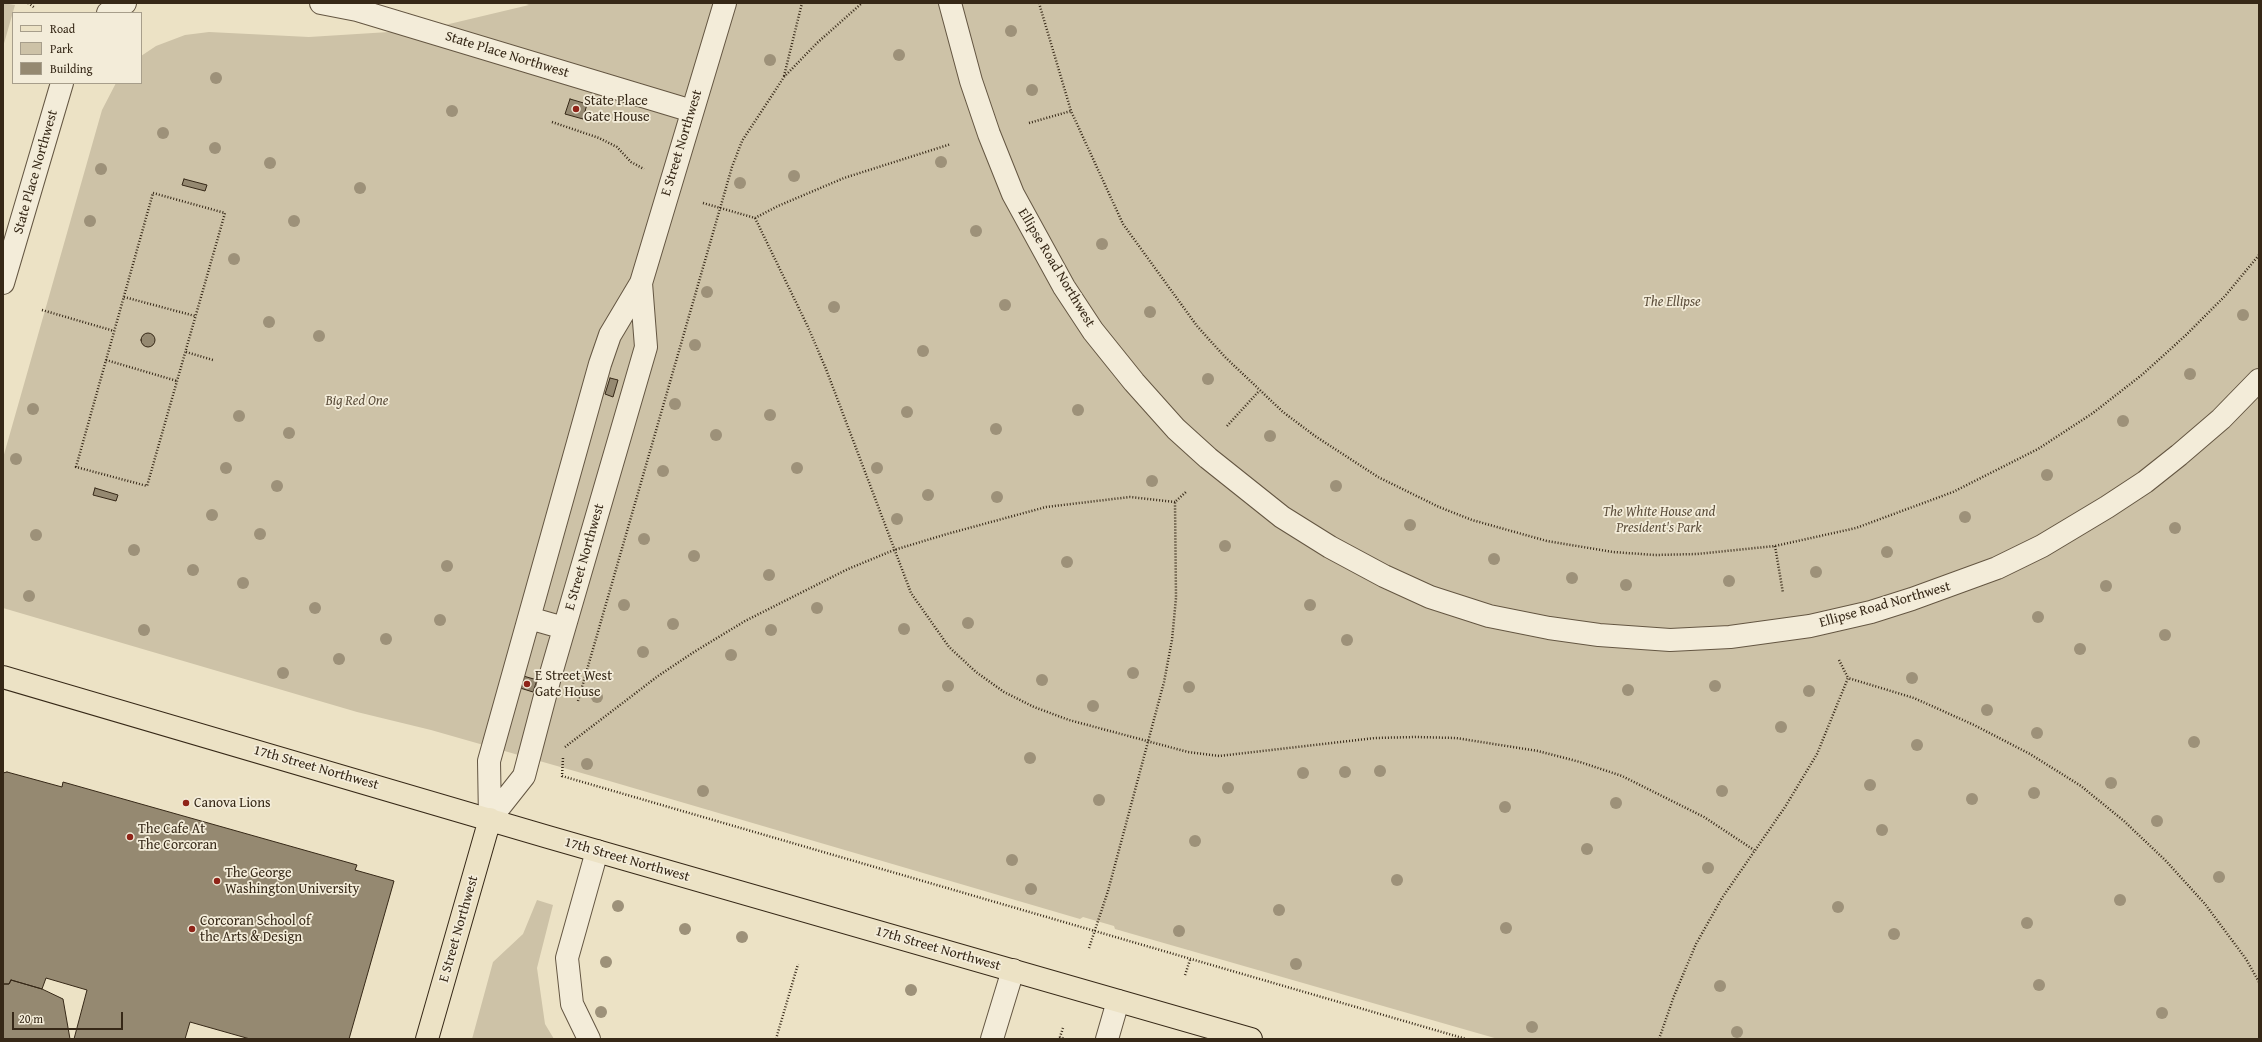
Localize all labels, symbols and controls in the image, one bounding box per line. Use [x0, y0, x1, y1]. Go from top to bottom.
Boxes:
legend [12, 12, 142, 84]
text: Road [50, 20, 75, 37]
street label: State Place Northwest [443, 28, 571, 82]
text: Park [50, 40, 73, 57]
text: Building [50, 60, 93, 77]
street label: E Street Northwest [658, 88, 706, 198]
place label: State Place Gate House [584, 93, 650, 126]
marker: State Place Gate House [571, 104, 581, 114]
street label: State Place Northwest [10, 108, 62, 236]
street label: Ellipse Road Northwest [1014, 206, 1098, 330]
park label: The Ellipse [1643, 294, 1701, 310]
park label: Big Red One [325, 393, 389, 409]
street label: E Street Northwest [562, 502, 608, 612]
park label: The White House and President's Park [1603, 504, 1715, 536]
street label: Ellipse Road Northwest [1818, 578, 1952, 632]
place label: E Street West Gate House [535, 668, 612, 700]
marker: E Street West Gate House [522, 679, 532, 689]
street label: 17th Street Northwest [251, 742, 381, 794]
place label: Canova Lions [194, 795, 271, 811]
marker: Canova Lions [181, 798, 191, 808]
place label: The Cafe At The Corcoran [138, 821, 217, 854]
marker: The Cafe At The Corcoran [125, 832, 135, 842]
street label: 17th Street Northwest [562, 834, 692, 886]
place label: The George Washington University [225, 865, 360, 898]
street label: E Street Northwest [436, 874, 482, 984]
marker: The George Washington University [212, 876, 222, 886]
place label: Corcoran School of the Arts & Design [200, 913, 310, 946]
street label: 17th Street Northwest [873, 923, 1003, 975]
marker: Corcoran School of the Arts & Design [187, 924, 197, 934]
scale bar [14, 1004, 125, 1030]
text: 20 m [19, 1010, 43, 1027]

